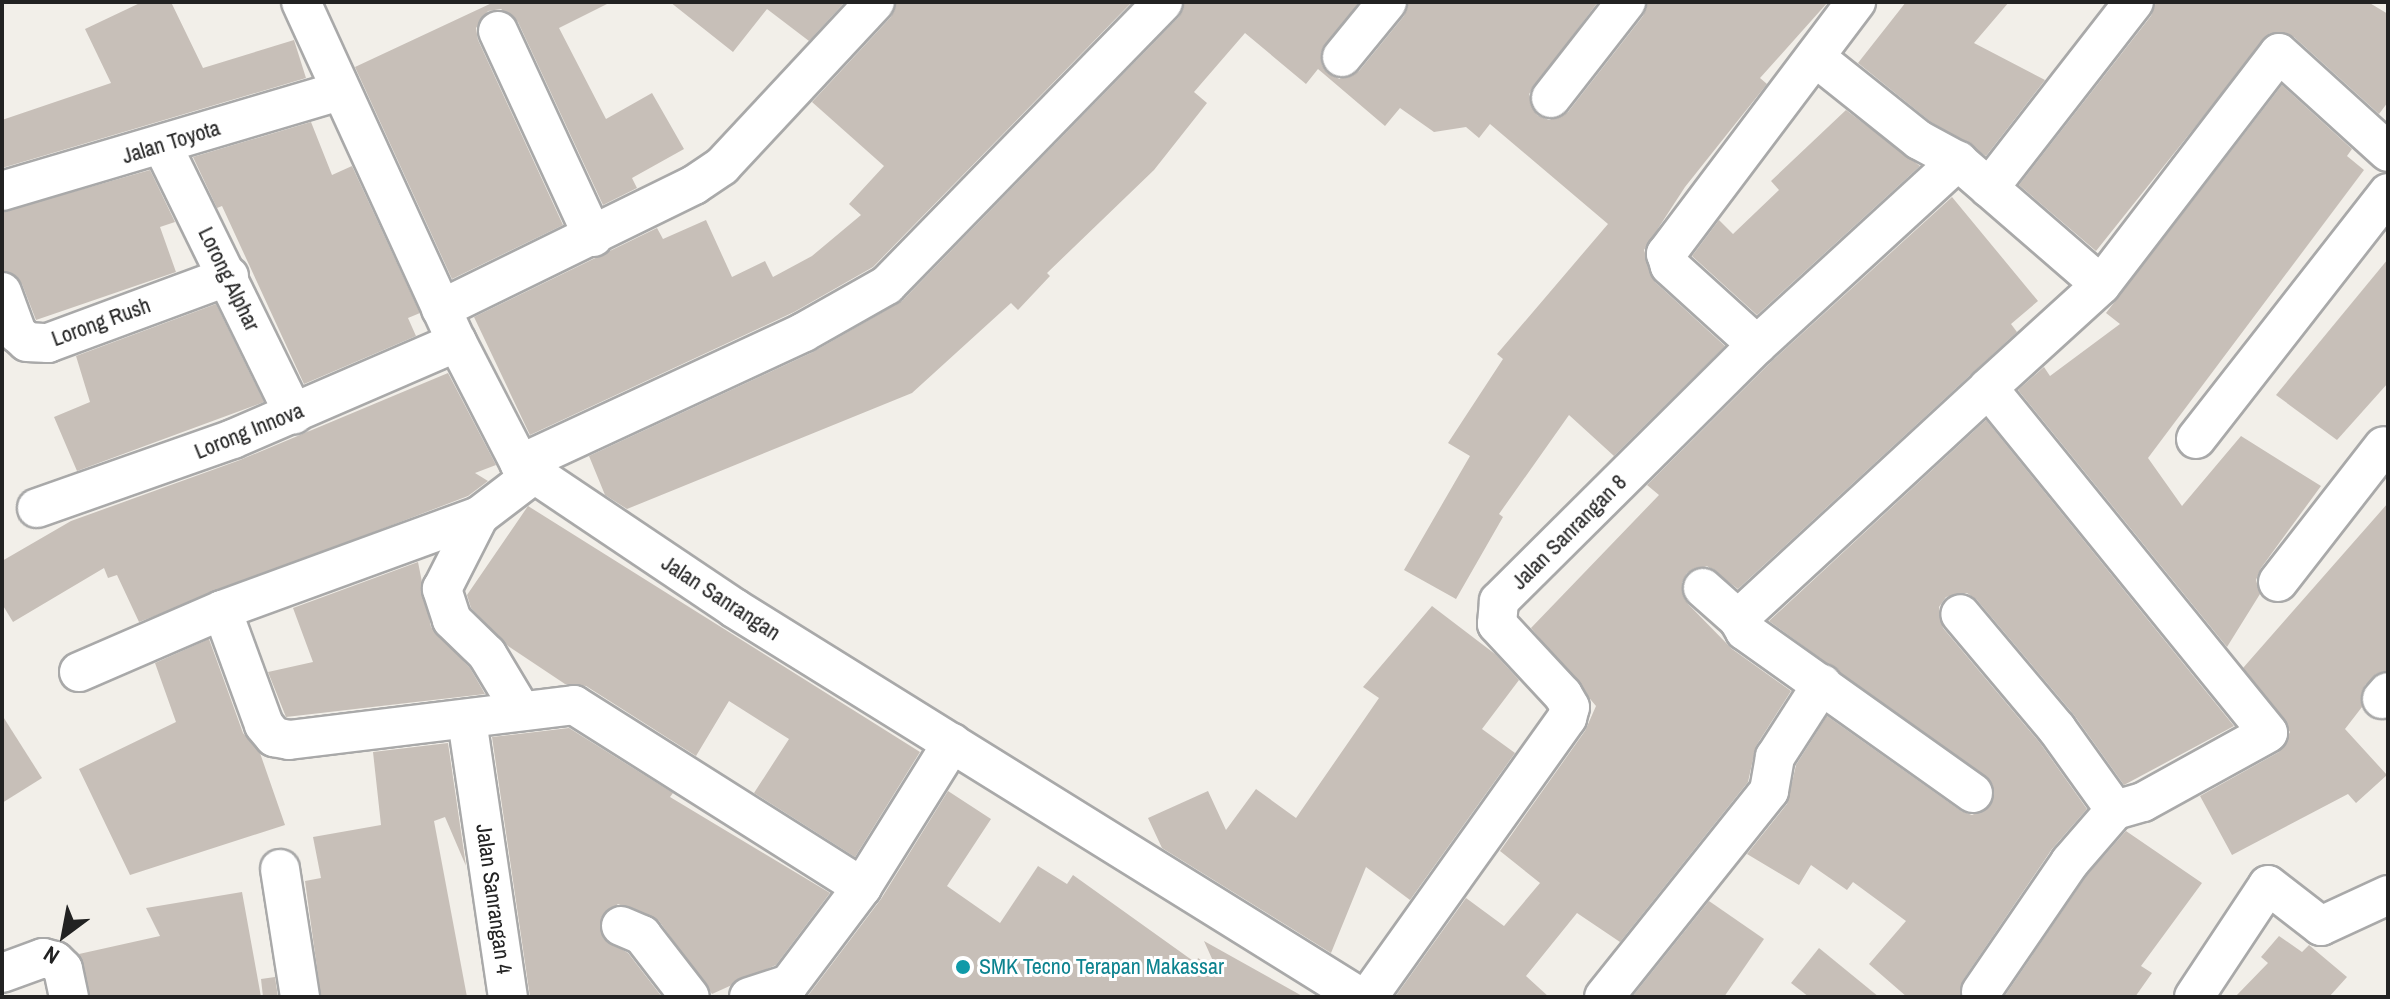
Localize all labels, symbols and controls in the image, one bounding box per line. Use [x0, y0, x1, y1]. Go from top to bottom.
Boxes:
street label: Jalan Toyota [119, 115, 223, 169]
street label: Lorong Alphar [192, 222, 266, 336]
street label: Lorong Rush [48, 292, 154, 352]
street label: Lorong Innova [191, 397, 307, 465]
street label: Jalan Sanrangan 8 [1506, 469, 1632, 595]
street label: Jalan Sanrangan [657, 550, 785, 646]
street label: Jalan Sanrangan 4 [470, 822, 518, 976]
north arrow [24, 895, 104, 975]
text: N [38, 939, 65, 972]
place label: SMK Tecno Terapan Makassar [979, 954, 1225, 980]
marker: SMK Tecno Terapan Makassar [954, 958, 972, 976]

